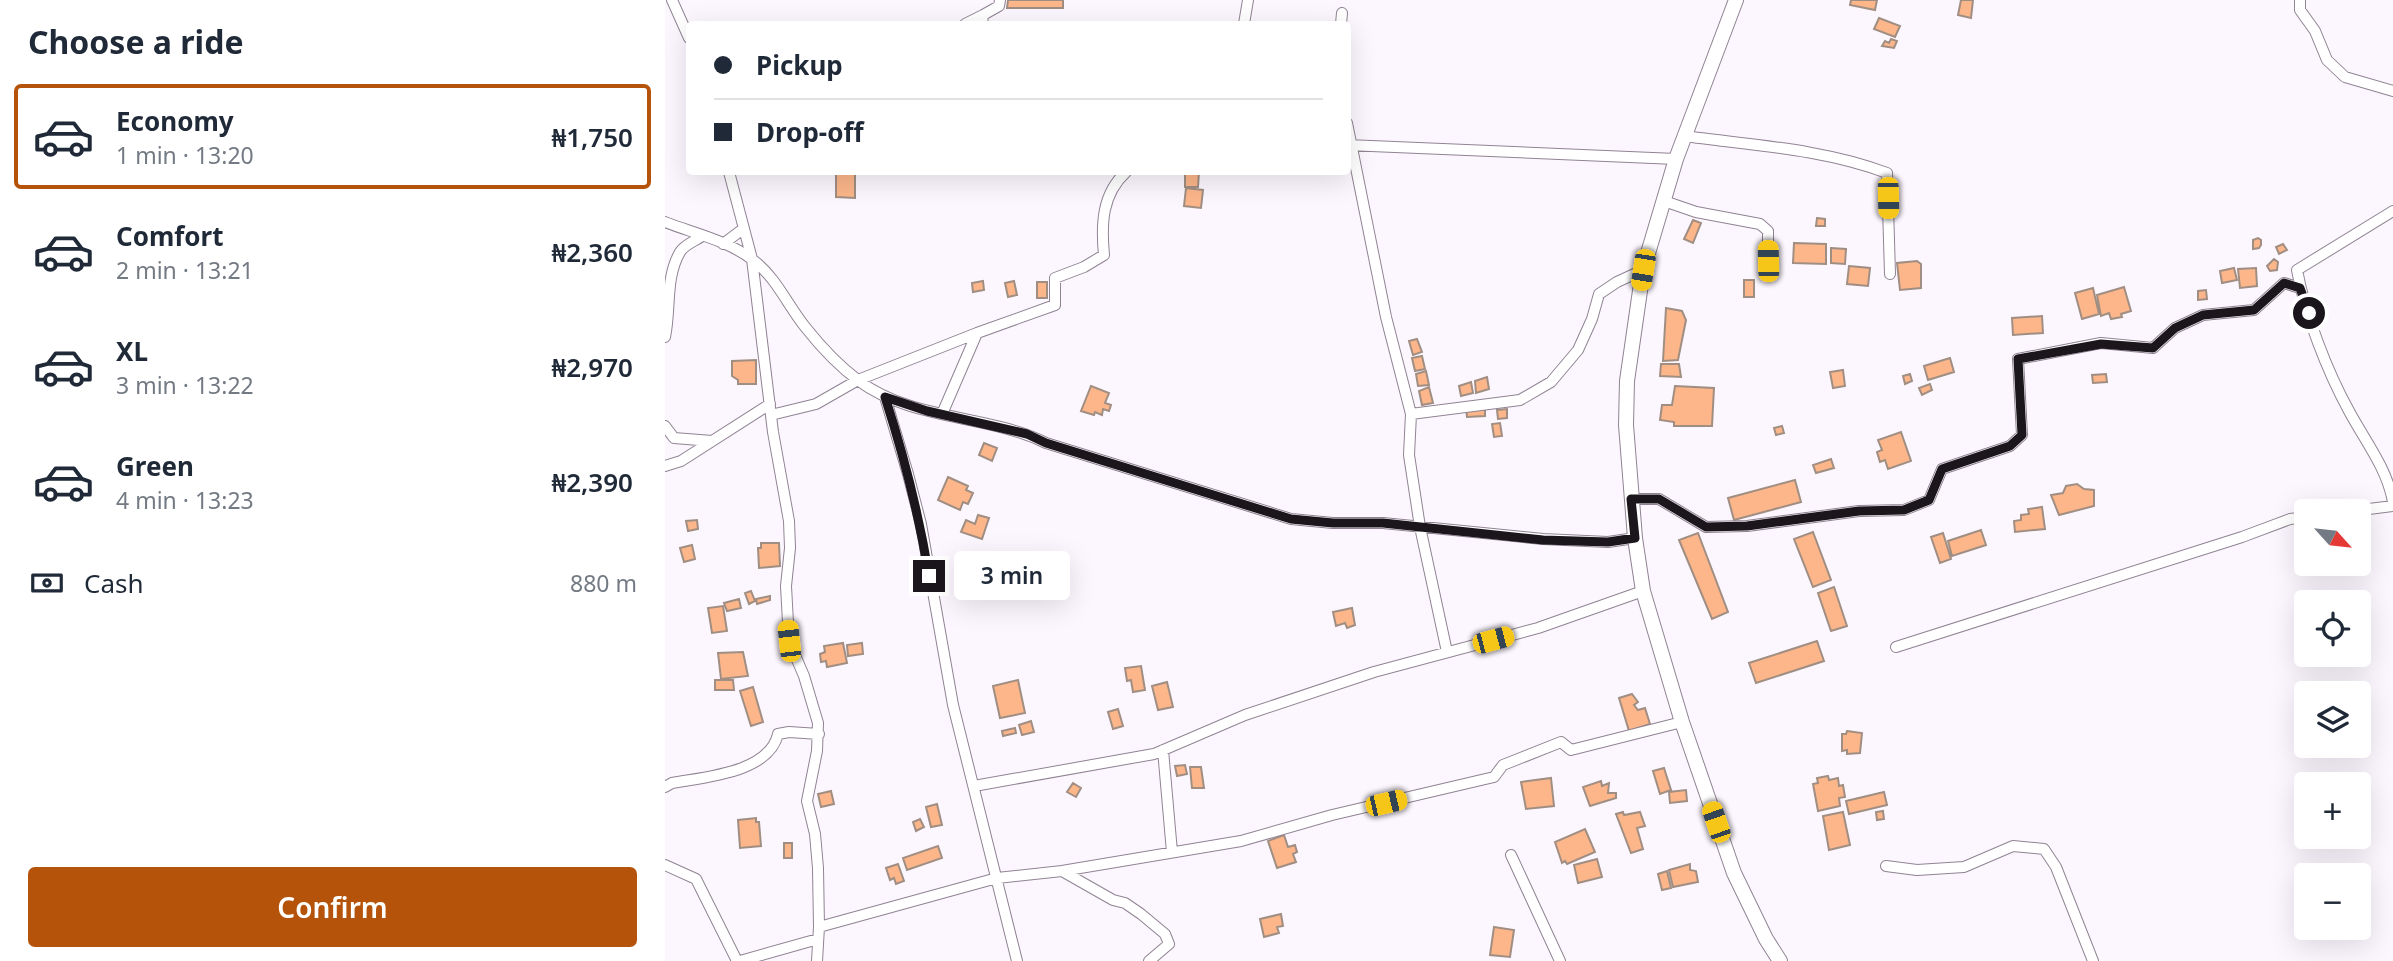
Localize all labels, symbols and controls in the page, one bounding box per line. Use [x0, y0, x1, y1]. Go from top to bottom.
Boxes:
text: Choose a ride [28, 20, 244, 63]
text: Pickup [756, 47, 843, 83]
text: Economy [116, 103, 234, 139]
icon: car [32, 105, 95, 168]
text: Drop-off [756, 114, 863, 150]
text: ₦1,750 [551, 119, 633, 155]
text: 1 min · 13:20 [116, 139, 254, 171]
car [1878, 177, 1899, 219]
text: Comfort [116, 218, 224, 254]
icon: car [32, 220, 95, 283]
text: ₦2,360 [551, 234, 633, 270]
car [1758, 240, 1779, 282]
car [1630, 248, 1657, 292]
text: 2 min · 13:21 [116, 254, 254, 286]
route start [2293, 297, 2325, 329]
text: XL [116, 333, 148, 369]
icon: car [32, 335, 95, 398]
text: ₦2,970 [551, 349, 633, 385]
text: 3 min · 13:22 [116, 369, 254, 401]
text: Green [116, 448, 194, 484]
icon: car [32, 450, 95, 513]
text: ₦2,390 [551, 464, 633, 500]
text: 4 min · 13:23 [116, 484, 254, 516]
north arrow [2294, 499, 2371, 576]
map controls [2294, 499, 2371, 940]
callout: 3 min [953, 552, 1069, 600]
text: 3 min [981, 559, 1043, 591]
route end [913, 560, 945, 592]
icon: cash [28, 564, 66, 602]
text: Cash [84, 565, 144, 601]
text: 880 m [570, 567, 637, 599]
button: locate [2294, 590, 2371, 667]
car [777, 619, 802, 663]
car [1470, 624, 1517, 656]
button: layers [2294, 681, 2371, 758]
button: + [2294, 772, 2371, 849]
car [1364, 788, 1409, 818]
car [1700, 799, 1733, 845]
button: − [2294, 863, 2371, 940]
button: Confirm [28, 867, 637, 947]

